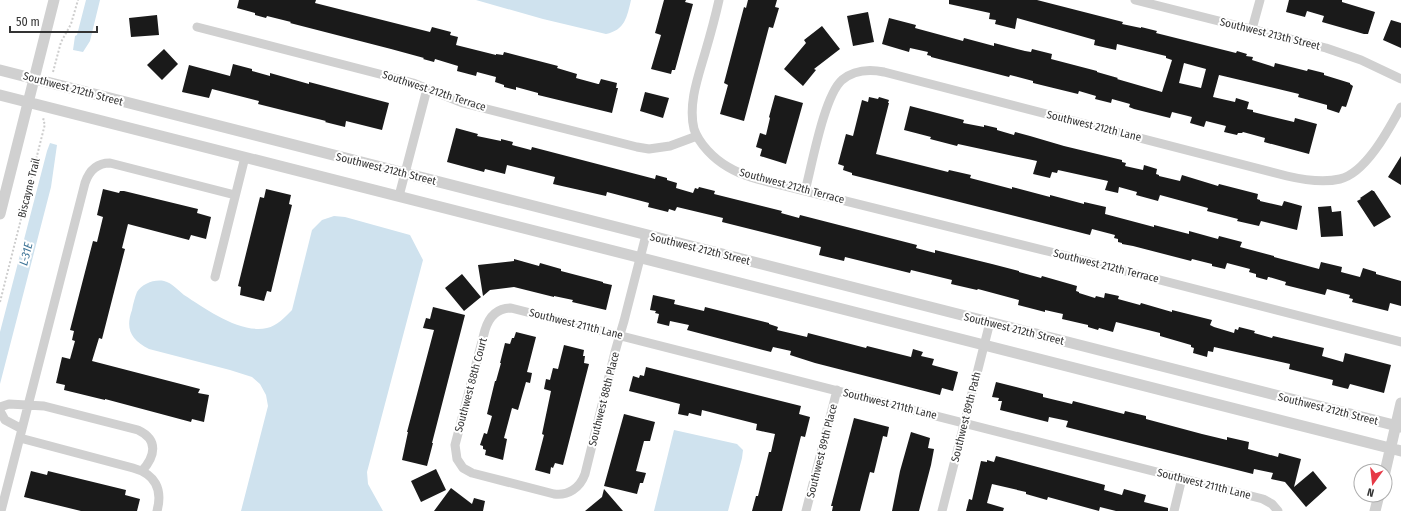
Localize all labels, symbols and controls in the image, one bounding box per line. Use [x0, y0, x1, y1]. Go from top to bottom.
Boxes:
scale bar [10, 8, 97, 34]
text: 50 m [16, 15, 40, 29]
street label: Southwest 213th Street [1219, 15, 1322, 53]
street label: Southwest 212th Terrace [381, 68, 487, 114]
street label: Southwest 212th Street [22, 69, 125, 109]
street label: Southwest 212th Lane [1045, 108, 1143, 144]
street label: Southwest 212th Street [335, 150, 438, 188]
street label: Biscayne Trail [15, 157, 43, 219]
street label: Southwest 212th Terrace [738, 166, 846, 206]
street label: Southwest 212th Street [649, 230, 752, 268]
water label: L-31E [16, 241, 36, 267]
street label: Southwest 212th Terrace [1052, 247, 1160, 285]
street label: Southwest 211th Lane [528, 306, 624, 342]
street label: Southwest 212th Street [963, 310, 1066, 348]
street label: Southwest 88th Court [452, 336, 490, 434]
street label: Southwest 88th Place [586, 351, 622, 447]
street label: Southwest 89th Path [948, 371, 984, 463]
street label: Southwest 211th Lane [842, 386, 938, 422]
street label: Southwest 212th Street [1277, 390, 1380, 428]
street label: Southwest 89th Place [804, 403, 840, 499]
north arrow [1353, 463, 1393, 503]
street label: Southwest 211th Lane [1156, 466, 1252, 502]
text: N [1366, 485, 1375, 499]

